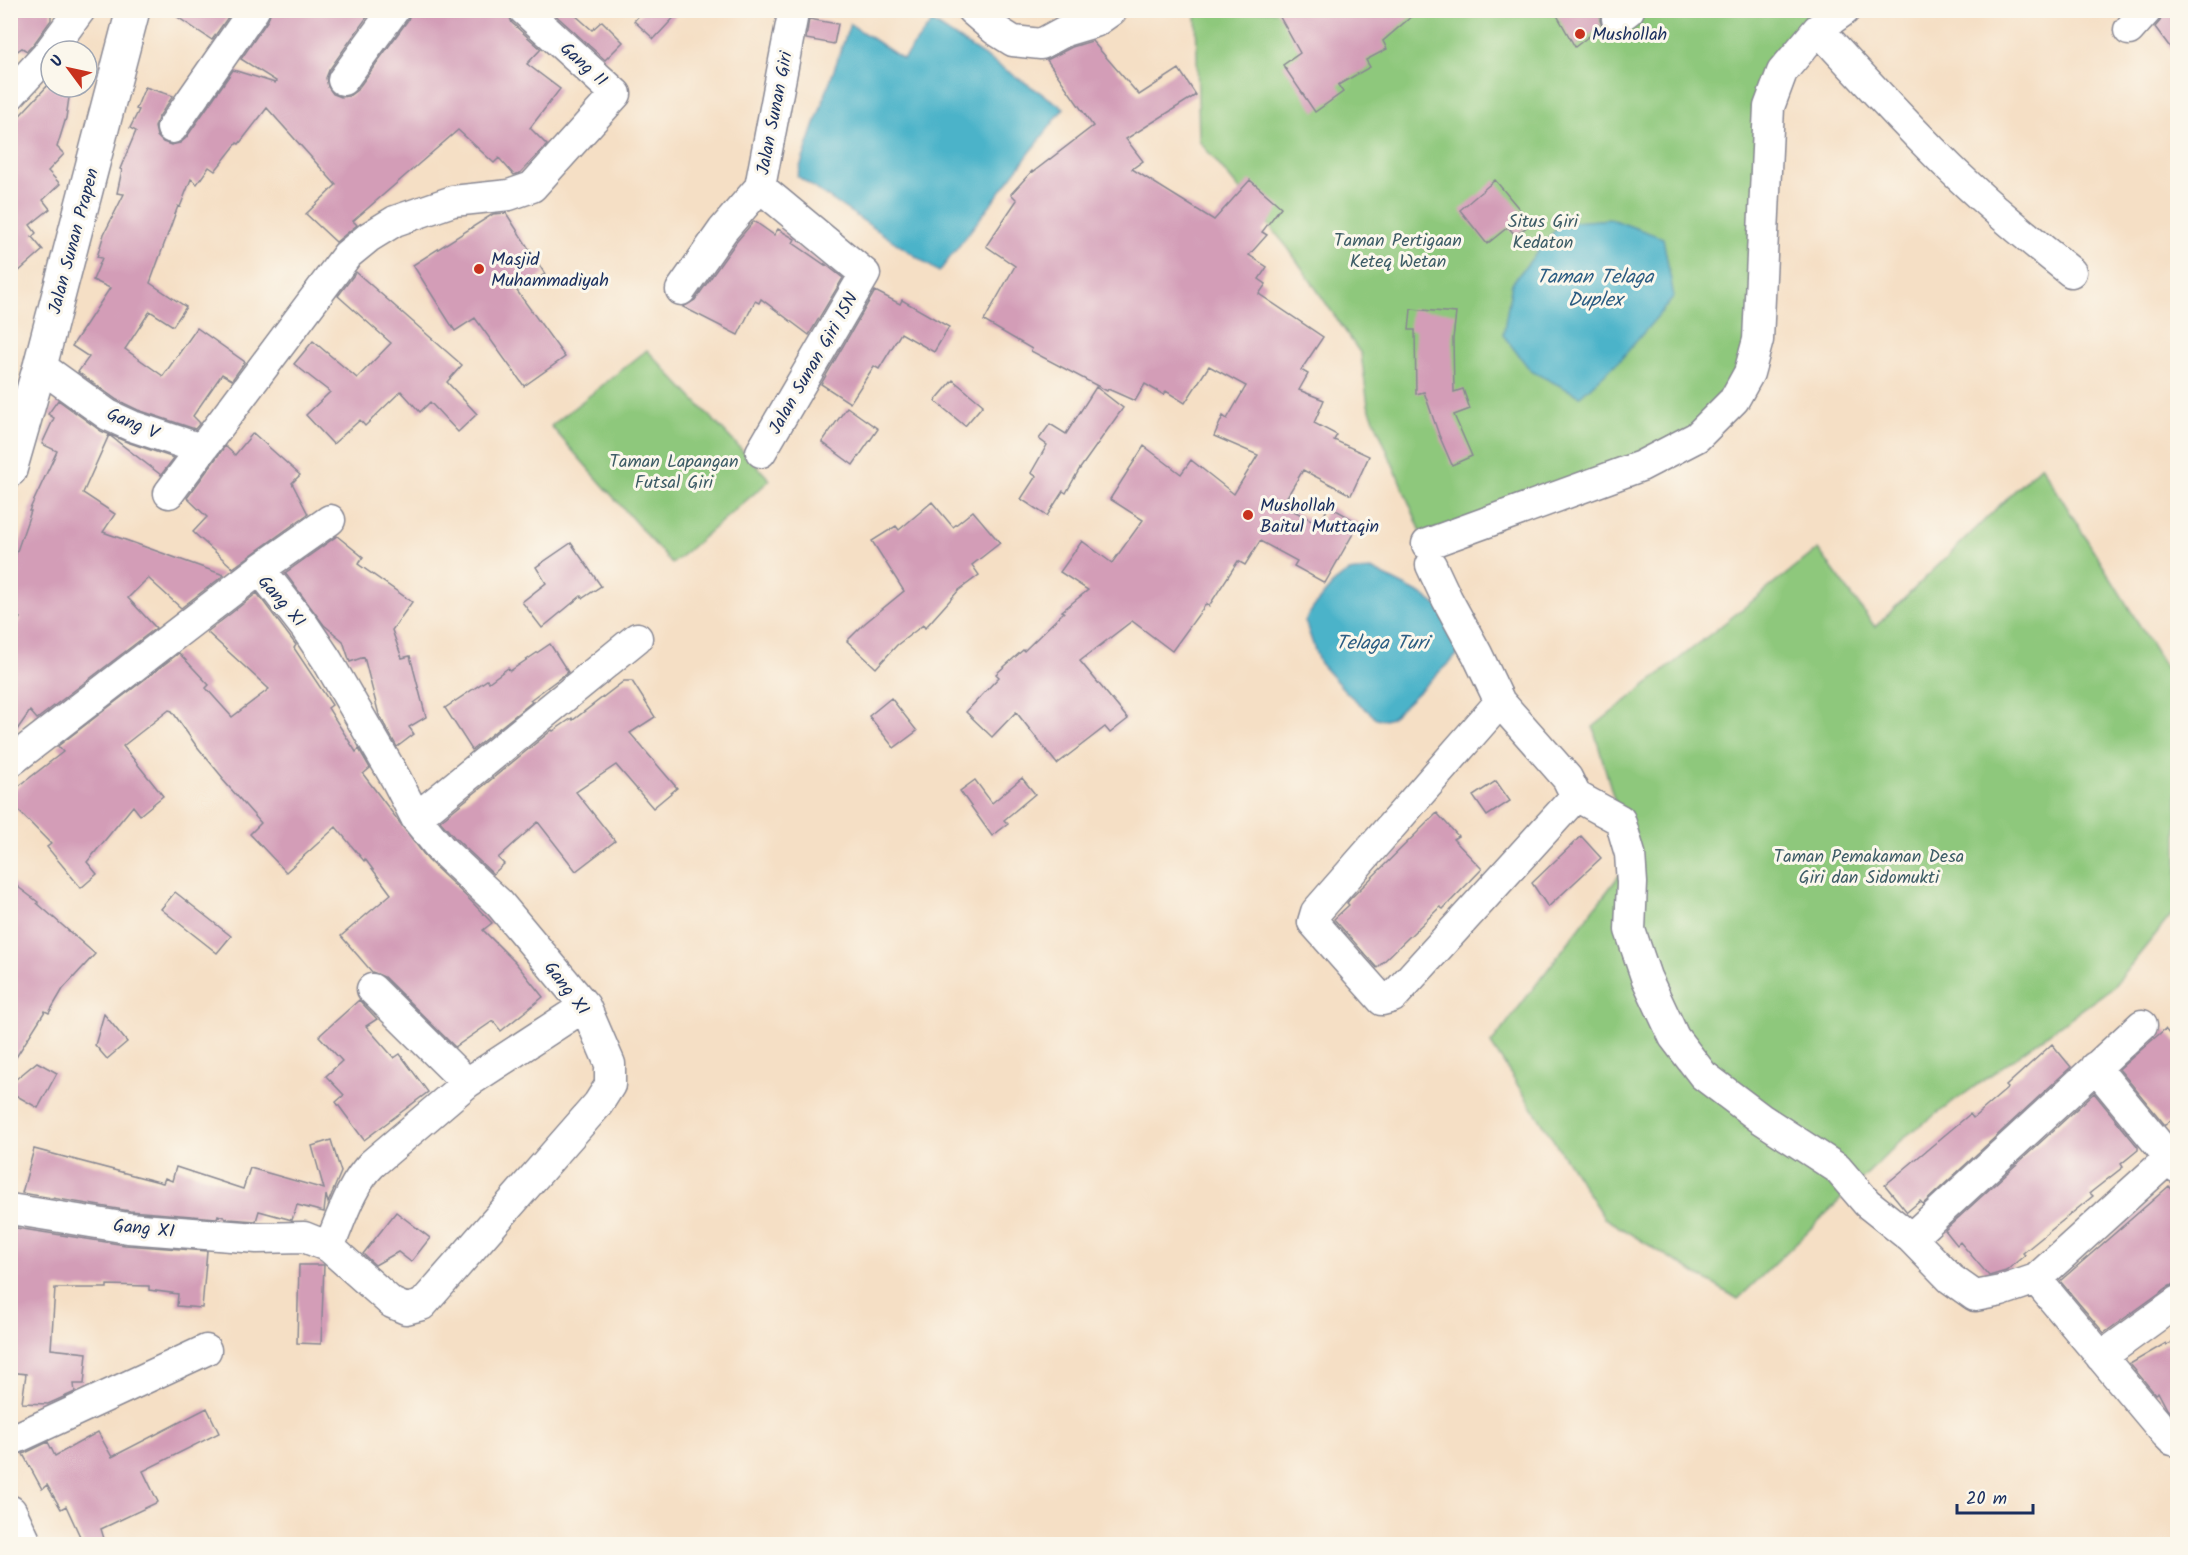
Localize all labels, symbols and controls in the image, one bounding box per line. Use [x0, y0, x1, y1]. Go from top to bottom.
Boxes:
place label: Mushollah [1592, 21, 1667, 50]
marker: Mushollah [1573, 27, 1587, 41]
street label: Gang II [552, 36, 613, 95]
north arrow [39, 39, 99, 99]
street label: Jalan Sunan Giri [749, 48, 802, 177]
text: U [45, 50, 71, 72]
street label: Jalan Sunan Prapen [41, 165, 108, 318]
park label: Situs Giri Kedaton [1508, 208, 1579, 258]
park label: Taman Pertigaan Keteq Wetan [1334, 227, 1462, 277]
place label: Masjid Muhammadiyah [491, 246, 609, 296]
marker: Masjid Muhammadiyah [472, 262, 486, 276]
water label: Taman Telaga Duplex [1537, 262, 1655, 317]
street label: Jalan Sunan Giri 15N [762, 287, 867, 440]
street label: Gang V [102, 400, 164, 449]
park label: Taman Lapangan Futsal Giri [609, 448, 739, 498]
place label: Mushollah Baitul Muttaqin [1260, 492, 1379, 542]
marker: Mushollah Baitul Muttaqin [1241, 508, 1255, 522]
street label: Gang XI [250, 569, 312, 635]
water label: Telaga Turi [1336, 628, 1433, 660]
park label: Taman Pemakaman Desa Giri dan Sidomukti [1774, 843, 1964, 893]
street label: Gang XI [536, 956, 596, 1022]
street label: Gang XI [112, 1212, 176, 1247]
scale bar [1957, 1477, 2034, 1515]
text: 20 m [1966, 1485, 2007, 1514]

